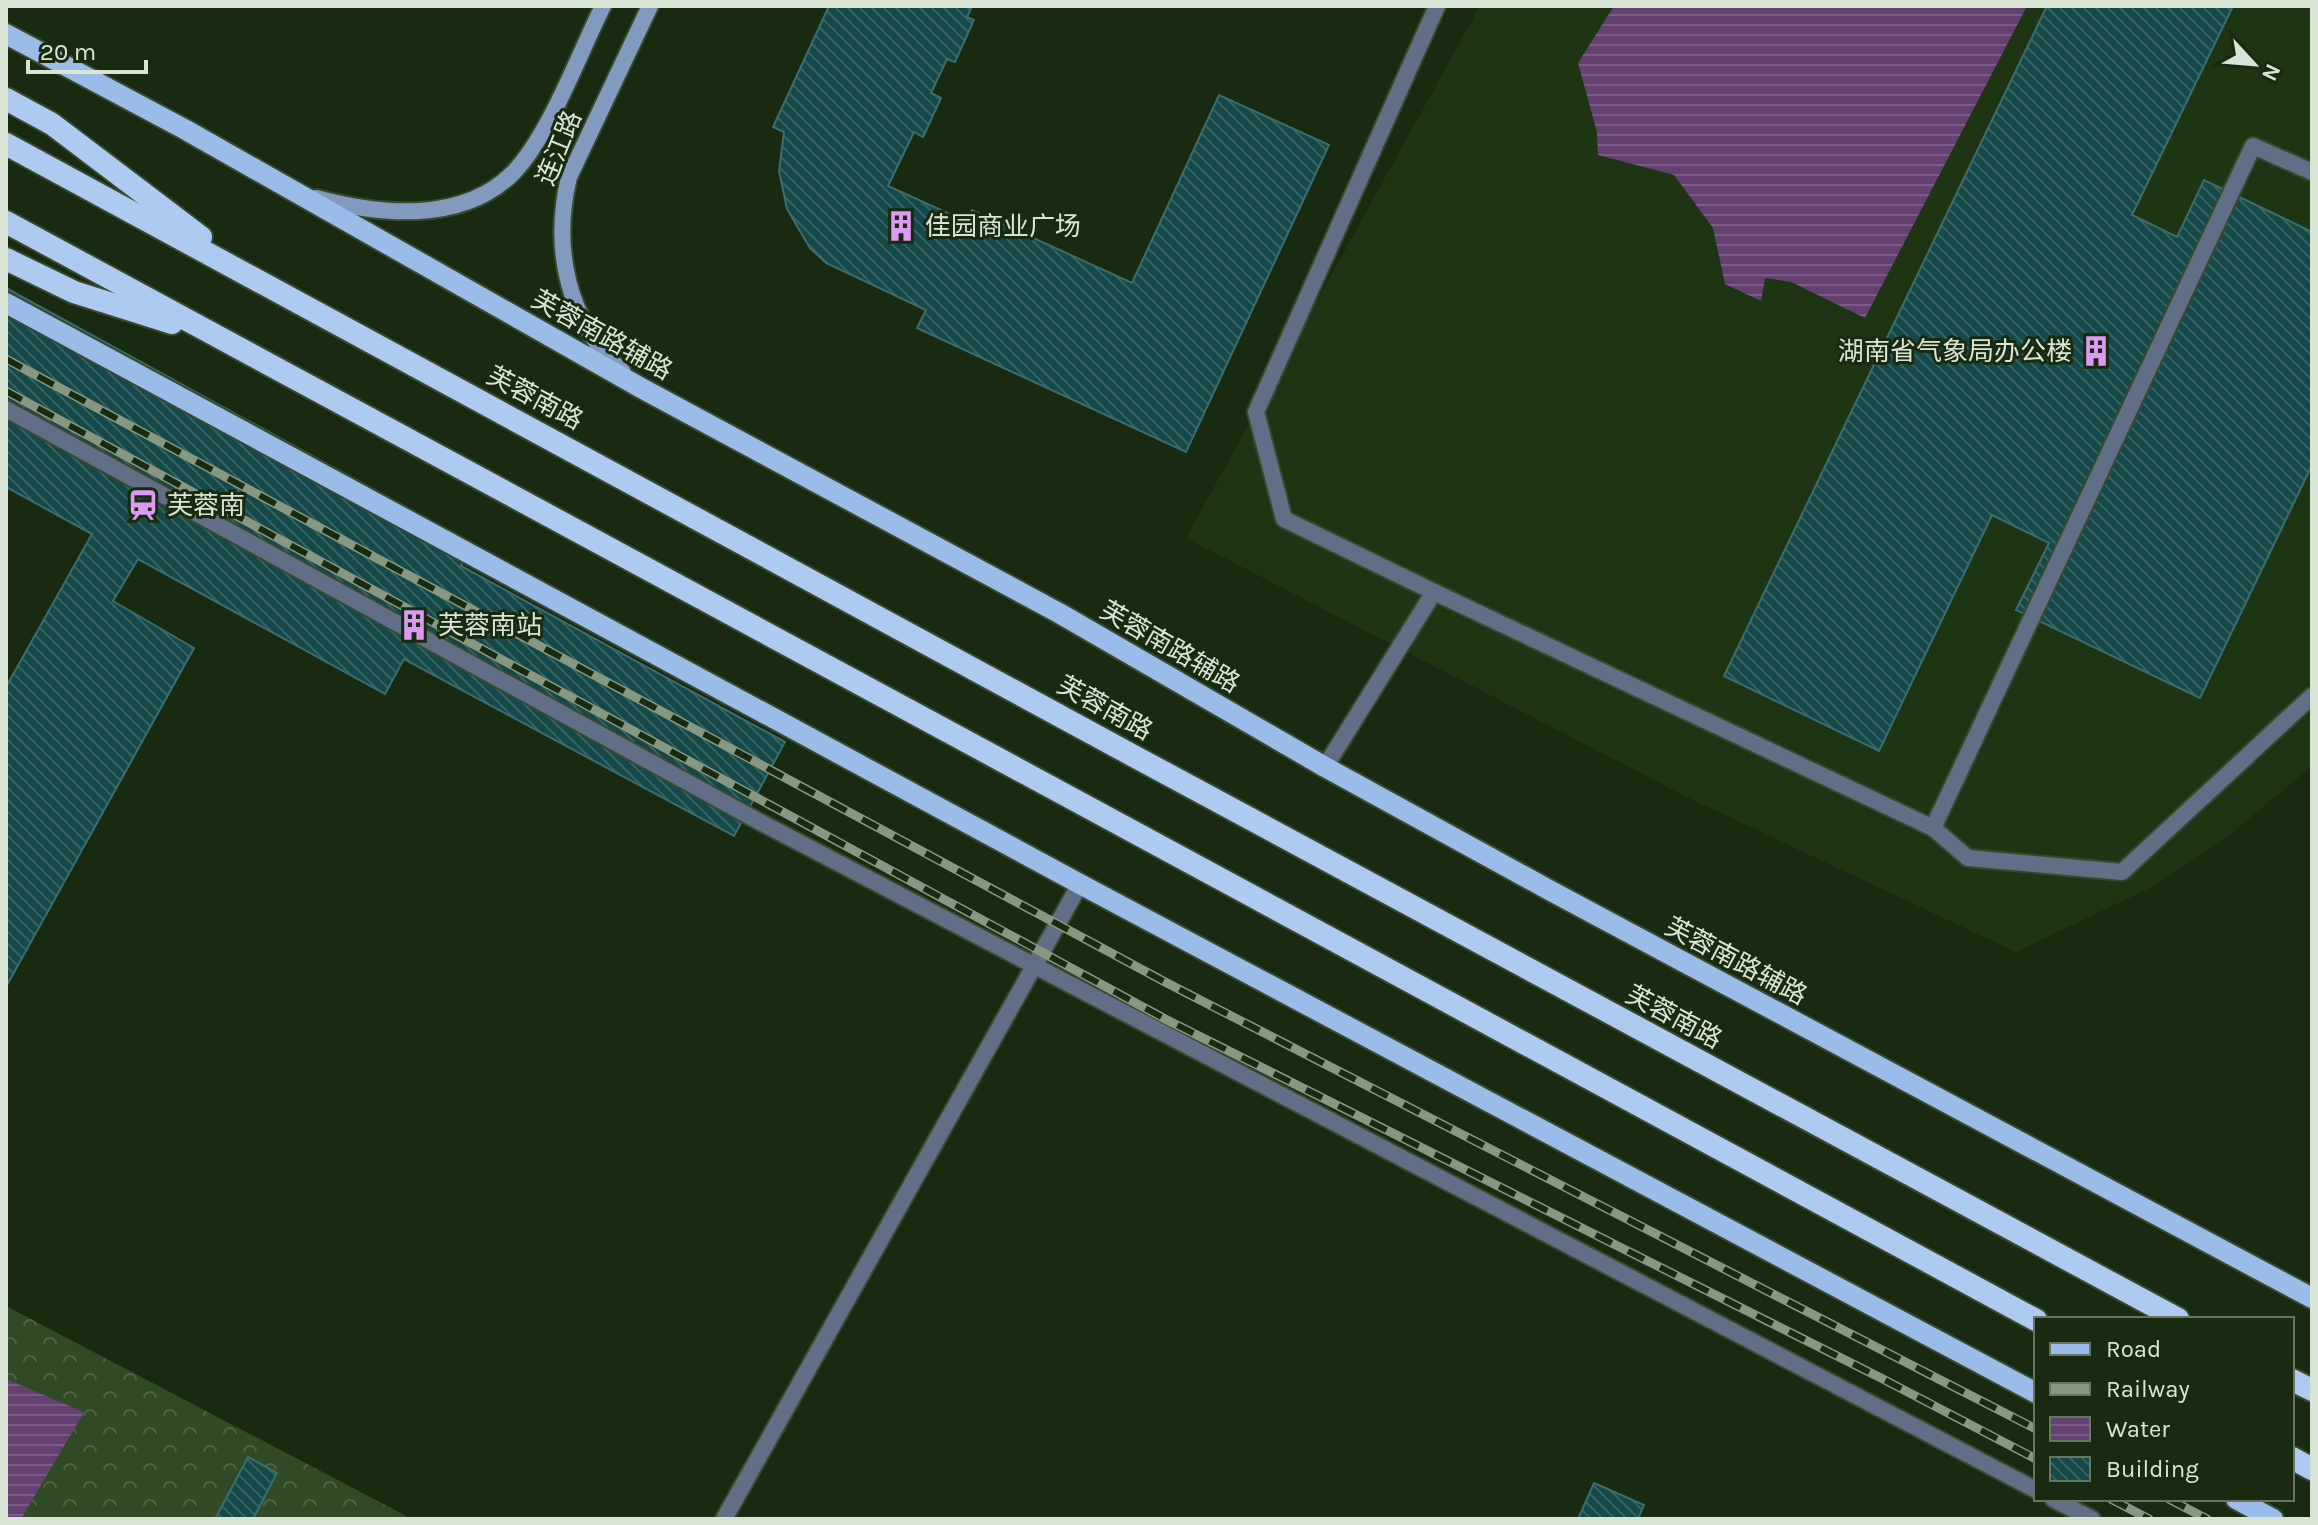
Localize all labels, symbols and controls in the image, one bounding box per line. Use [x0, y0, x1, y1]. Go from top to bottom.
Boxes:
scale bar [28, 24, 146, 74]
north arrow [2214, 24, 2294, 104]
text: 20 m [40, 38, 96, 66]
text: N [2256, 60, 2286, 85]
street label: 连江路 [530, 106, 588, 190]
building icon: 佳园商业广场 [884, 209, 918, 243]
place label: 佳园商业广场 [925, 211, 1081, 242]
street label: 芙蓉南路辅路 [526, 284, 678, 386]
building icon: 湖南省气象局办公楼 [2079, 334, 2113, 368]
place label: 湖南省气象局办公楼 [1838, 336, 2072, 367]
street label: 芙蓉南路 [482, 360, 588, 436]
station icon: 芙蓉南 [126, 488, 160, 522]
place label: 芙蓉南 [167, 490, 245, 521]
street label: 芙蓉南路辅路 [1095, 595, 1245, 699]
building icon: 芙蓉南站 [397, 608, 431, 642]
place label: 芙蓉南站 [438, 610, 542, 641]
street label: 芙蓉南路 [1052, 669, 1158, 747]
street label: 芙蓉南路辅路 [1660, 911, 1812, 1011]
street label: 芙蓉南路 [1621, 979, 1727, 1055]
legend [2034, 1317, 2294, 1501]
text: Road [2106, 1335, 2161, 1363]
text: Railway [2106, 1375, 2190, 1403]
text: Water [2106, 1415, 2170, 1443]
text: Building [2106, 1455, 2199, 1483]

